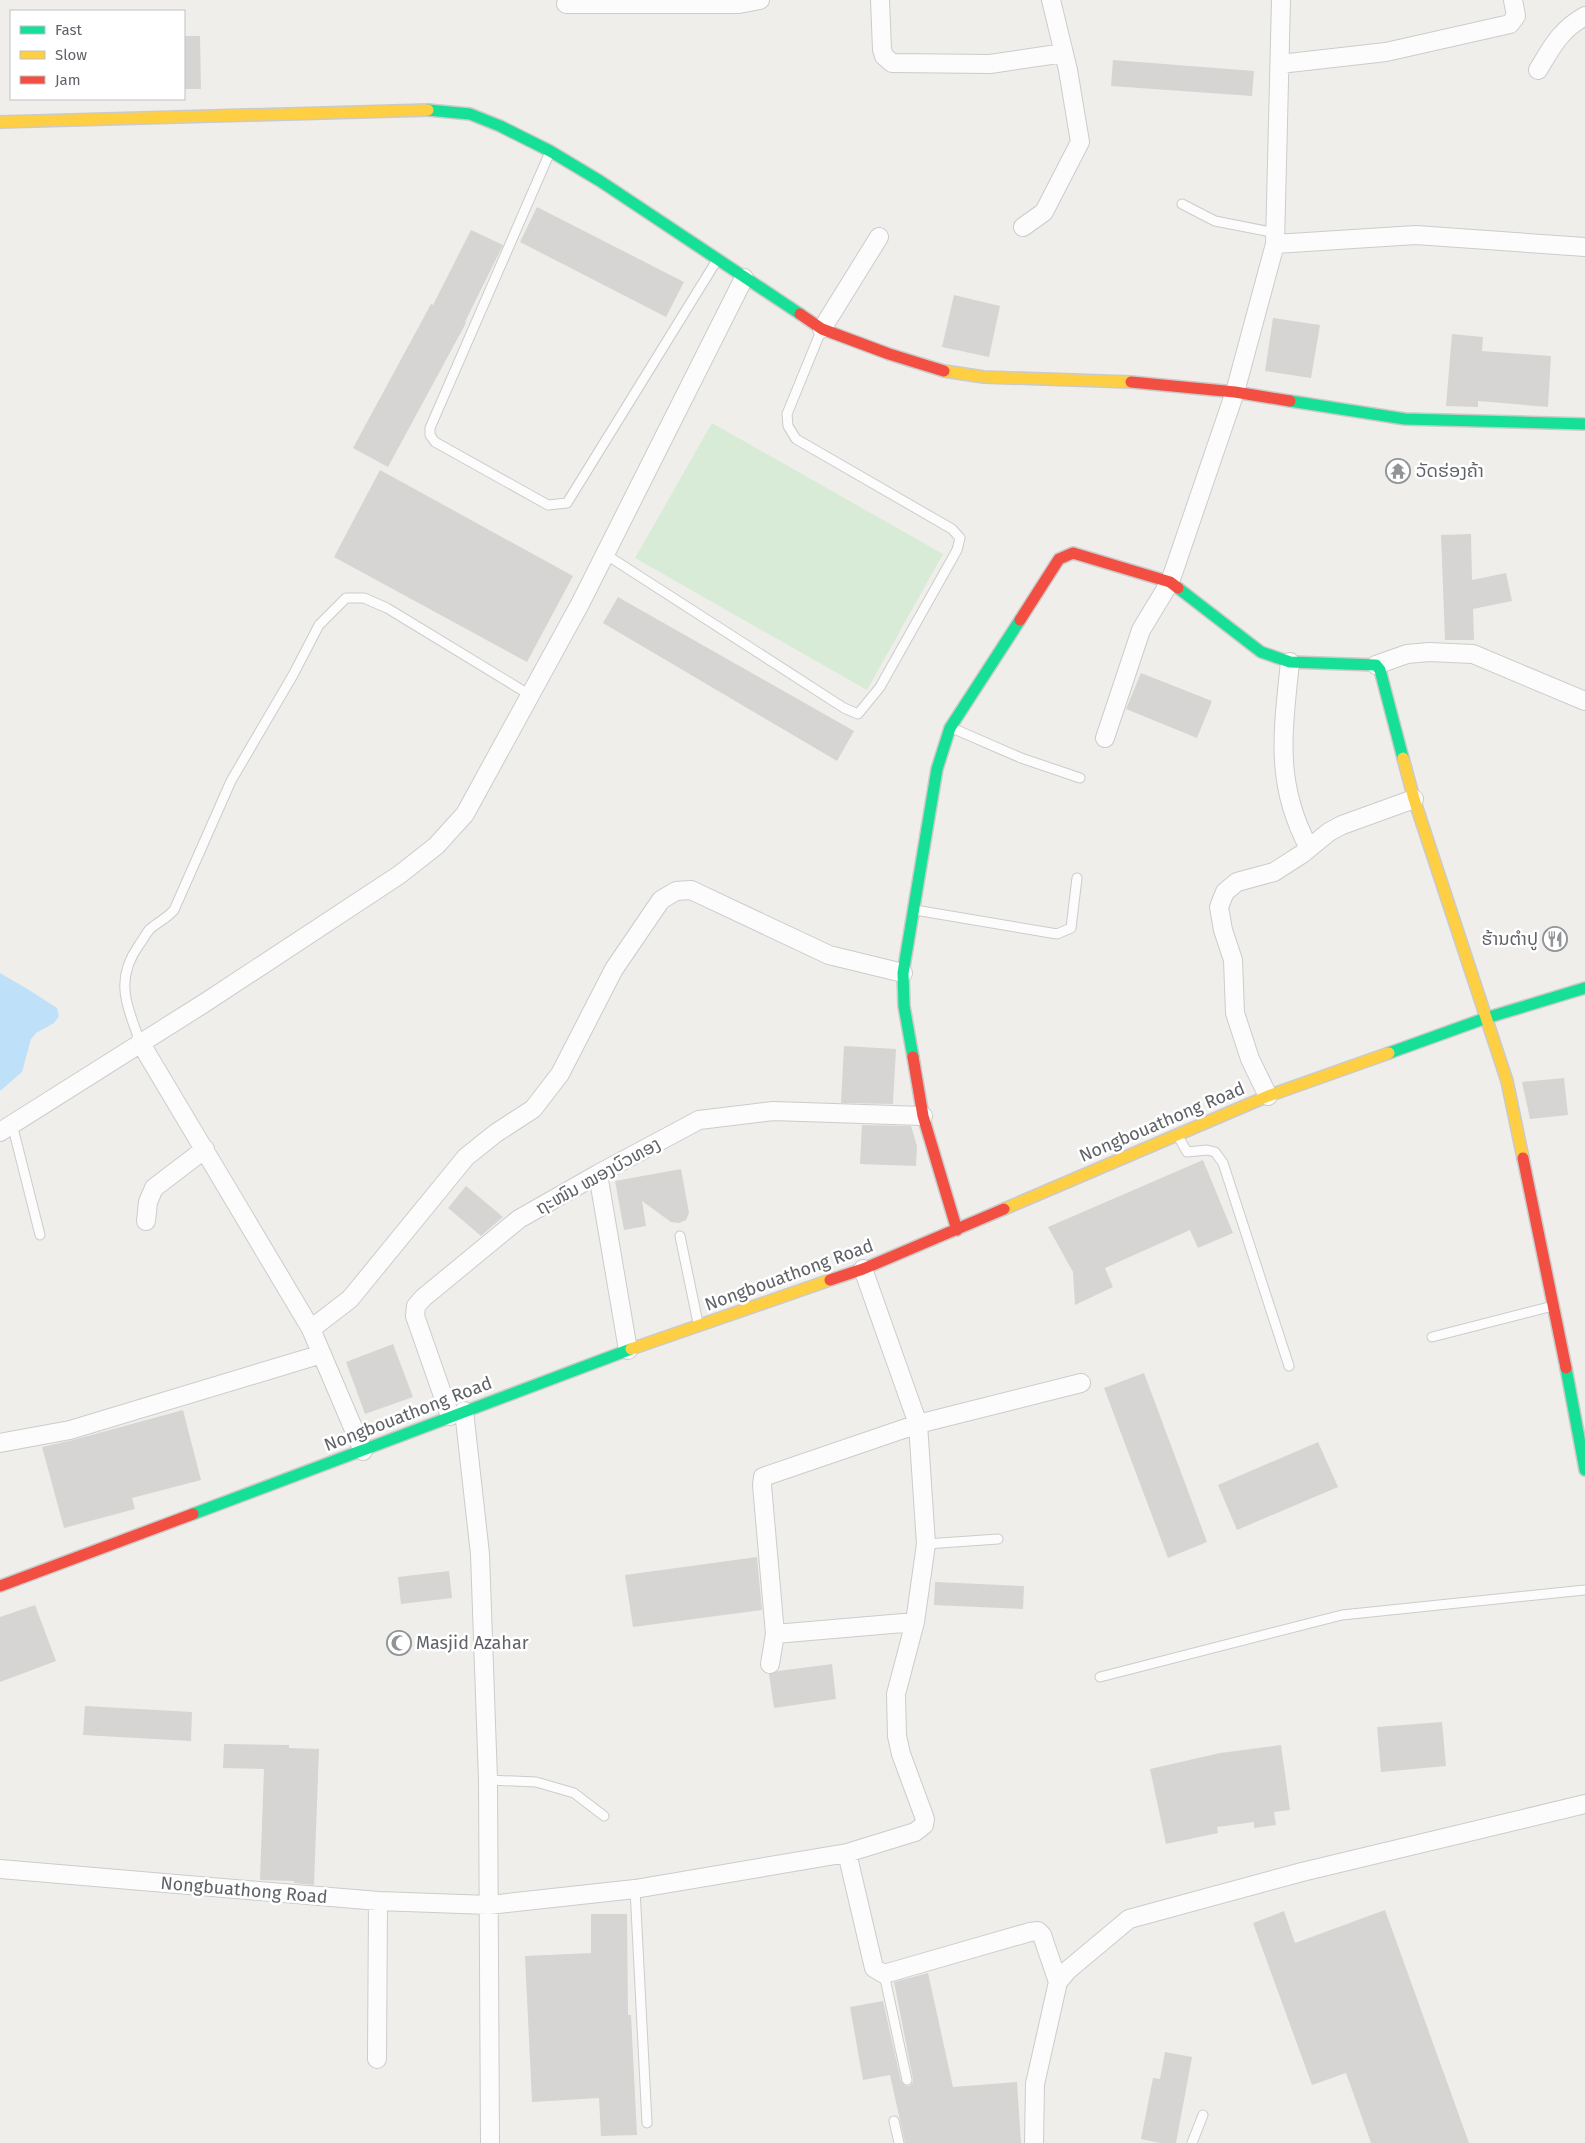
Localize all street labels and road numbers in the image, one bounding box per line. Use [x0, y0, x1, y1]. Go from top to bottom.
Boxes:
street label: Nongbouathong Road [1076, 1077, 1248, 1167]
street label: ຖະໜົນ ໝອງບົວທອງ [532, 1133, 664, 1219]
street label: Nongbouathong Road [702, 1234, 876, 1316]
street label: Nongbouathong Road [321, 1372, 495, 1456]
street label: Nongbuathong Road [160, 1872, 328, 1908]

